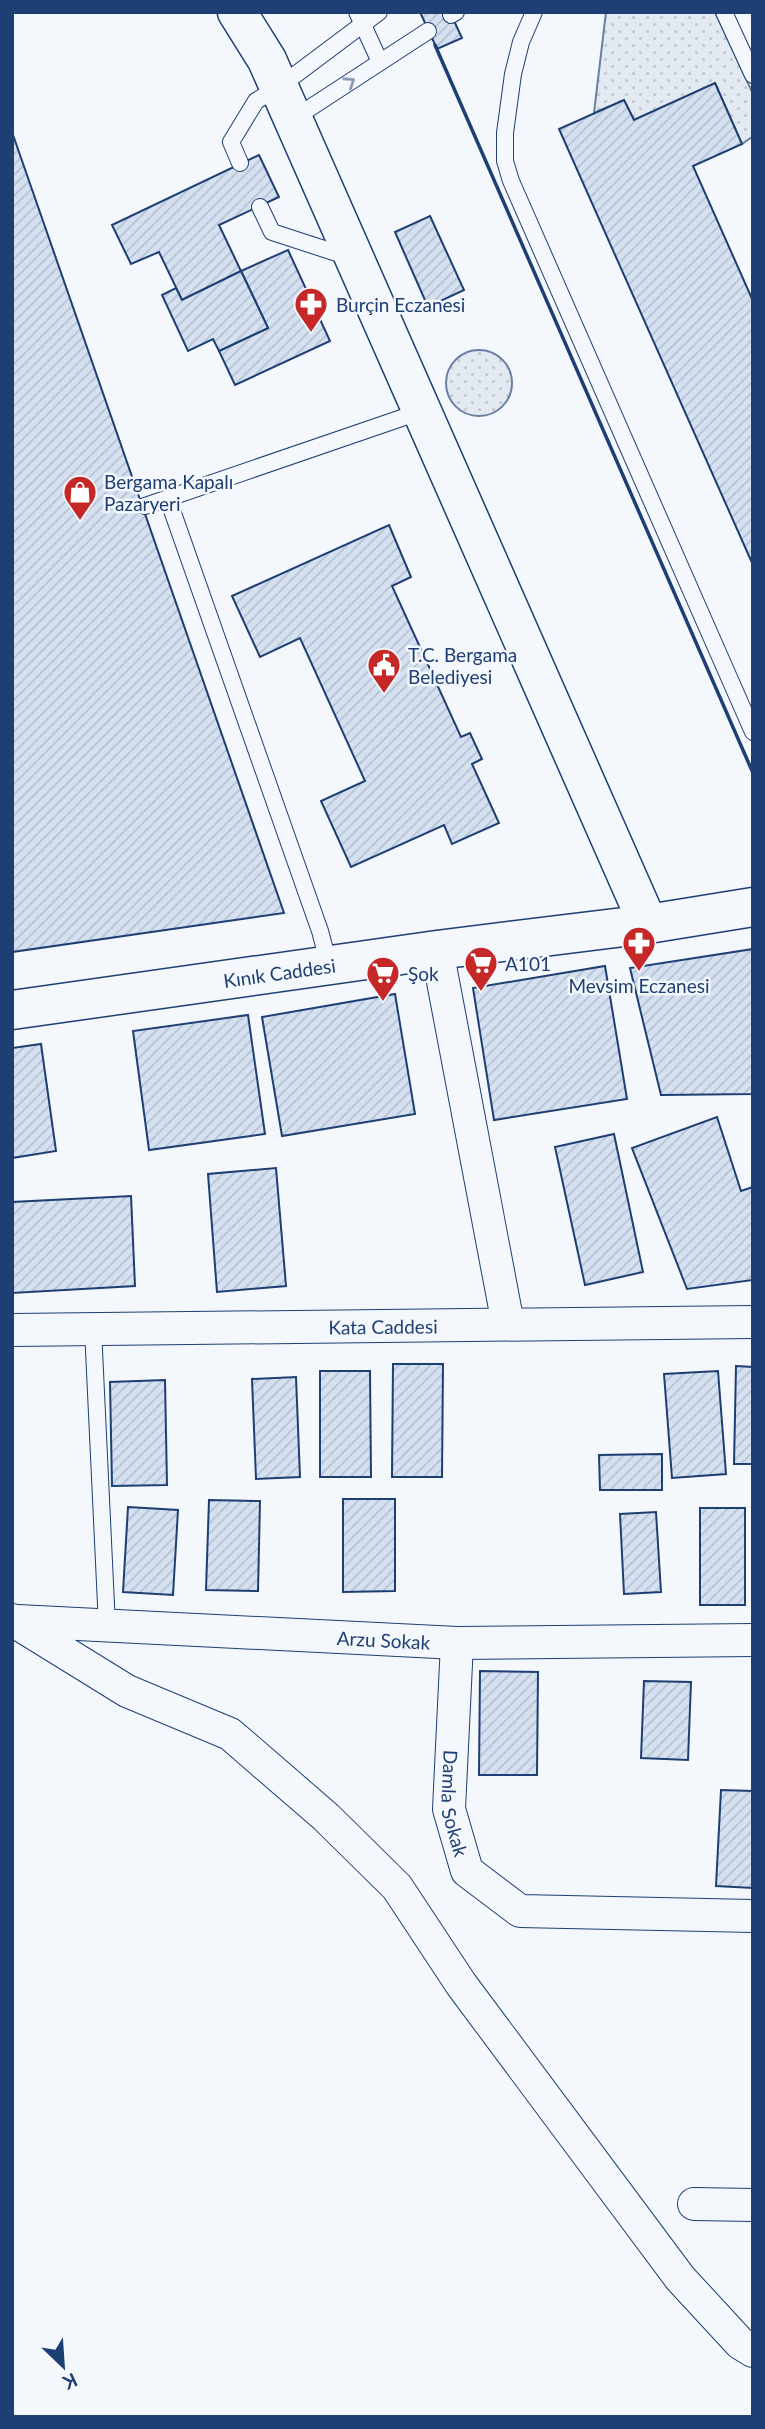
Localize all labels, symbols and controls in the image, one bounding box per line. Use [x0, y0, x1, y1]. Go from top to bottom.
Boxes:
one-way arrow [343, 77, 356, 90]
pharmacy icon: Burçin Eczanesi [292, 285, 330, 334]
place label: Burçin Eczanesi [336, 293, 465, 316]
place label: Bergama Kapalı Pazaryeri [104, 470, 233, 515]
shop icon: Bergama Kapalı Pazaryeri [61, 473, 99, 522]
place label: T.C. Bergama Belediyesi [408, 643, 517, 688]
public building icon: T.C. Bergama Belediyesi [365, 646, 403, 695]
pharmacy icon: Mevsim Eczanesi [620, 924, 658, 973]
supermarket icon: A101 [462, 944, 500, 993]
place label: A101 [505, 952, 551, 975]
street label: Kınık Caddesi [222, 953, 337, 992]
supermarket icon: Şok [364, 954, 402, 1003]
place label: Şok [408, 962, 439, 985]
place label: Mevsim Eczanesi [568, 974, 710, 997]
street label: Kata Caddesi [328, 1314, 438, 1338]
street label: Arzu Sokak [336, 1625, 431, 1653]
street label: Damla Sokak [438, 1749, 474, 1859]
north arrow [28, 2331, 98, 2401]
text: K [59, 2369, 81, 2395]

